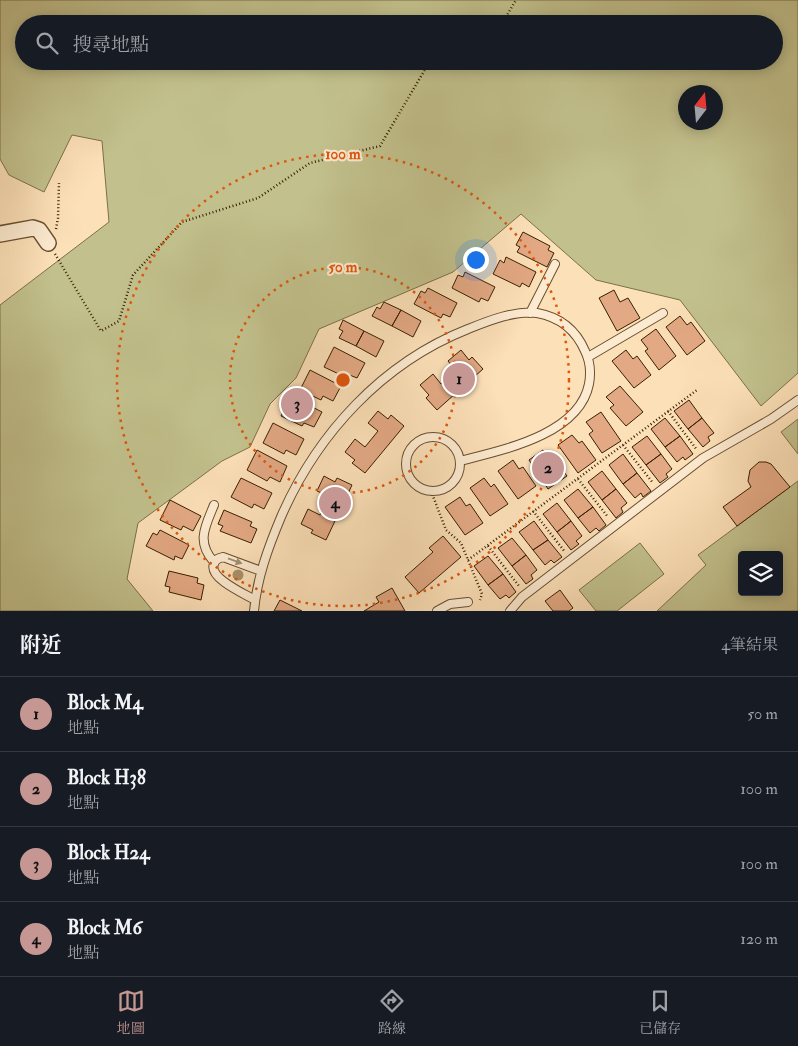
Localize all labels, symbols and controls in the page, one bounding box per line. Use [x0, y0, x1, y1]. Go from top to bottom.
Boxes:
search box [15, 15, 783, 70]
icon: search [33, 29, 61, 57]
text: 搜尋地點 [73, 33, 149, 57]
north arrow [678, 85, 723, 130]
text: 100 m [325, 145, 361, 164]
your location [463, 247, 489, 273]
text: 50 m [329, 258, 358, 277]
pin: 1 [443, 360, 475, 398]
centre of rings [334, 371, 352, 389]
pin: 3 [281, 385, 313, 423]
pin: 2 [532, 449, 564, 487]
pin: 4 [319, 484, 351, 522]
map controls [738, 551, 783, 596]
button: layers [738, 551, 783, 596]
one-way arrow [228, 558, 243, 566]
text: 附近 [20, 632, 62, 659]
text: 4筆結果 [721, 635, 778, 655]
text: Block M4 [67, 691, 143, 715]
text: 1 [33, 704, 39, 724]
text: 50 m [747, 704, 778, 724]
text: 地點 [67, 718, 99, 738]
text: Block H38 [67, 766, 146, 790]
text: 2 [32, 779, 40, 799]
text: 100 m [740, 779, 778, 799]
text: 地點 [67, 793, 99, 813]
text: Block H24 [67, 841, 150, 865]
text: 3 [33, 854, 39, 874]
text: 100 m [740, 854, 778, 874]
text: 地點 [67, 868, 99, 888]
text: Block M6 [67, 916, 142, 940]
text: 4 [32, 929, 40, 949]
text: 120 m [740, 929, 778, 949]
text: 地點 [67, 943, 99, 963]
tab: 地圖 [117, 987, 145, 1037]
tab: 路線 [378, 987, 406, 1037]
tab: 已儲存 [639, 987, 681, 1037]

